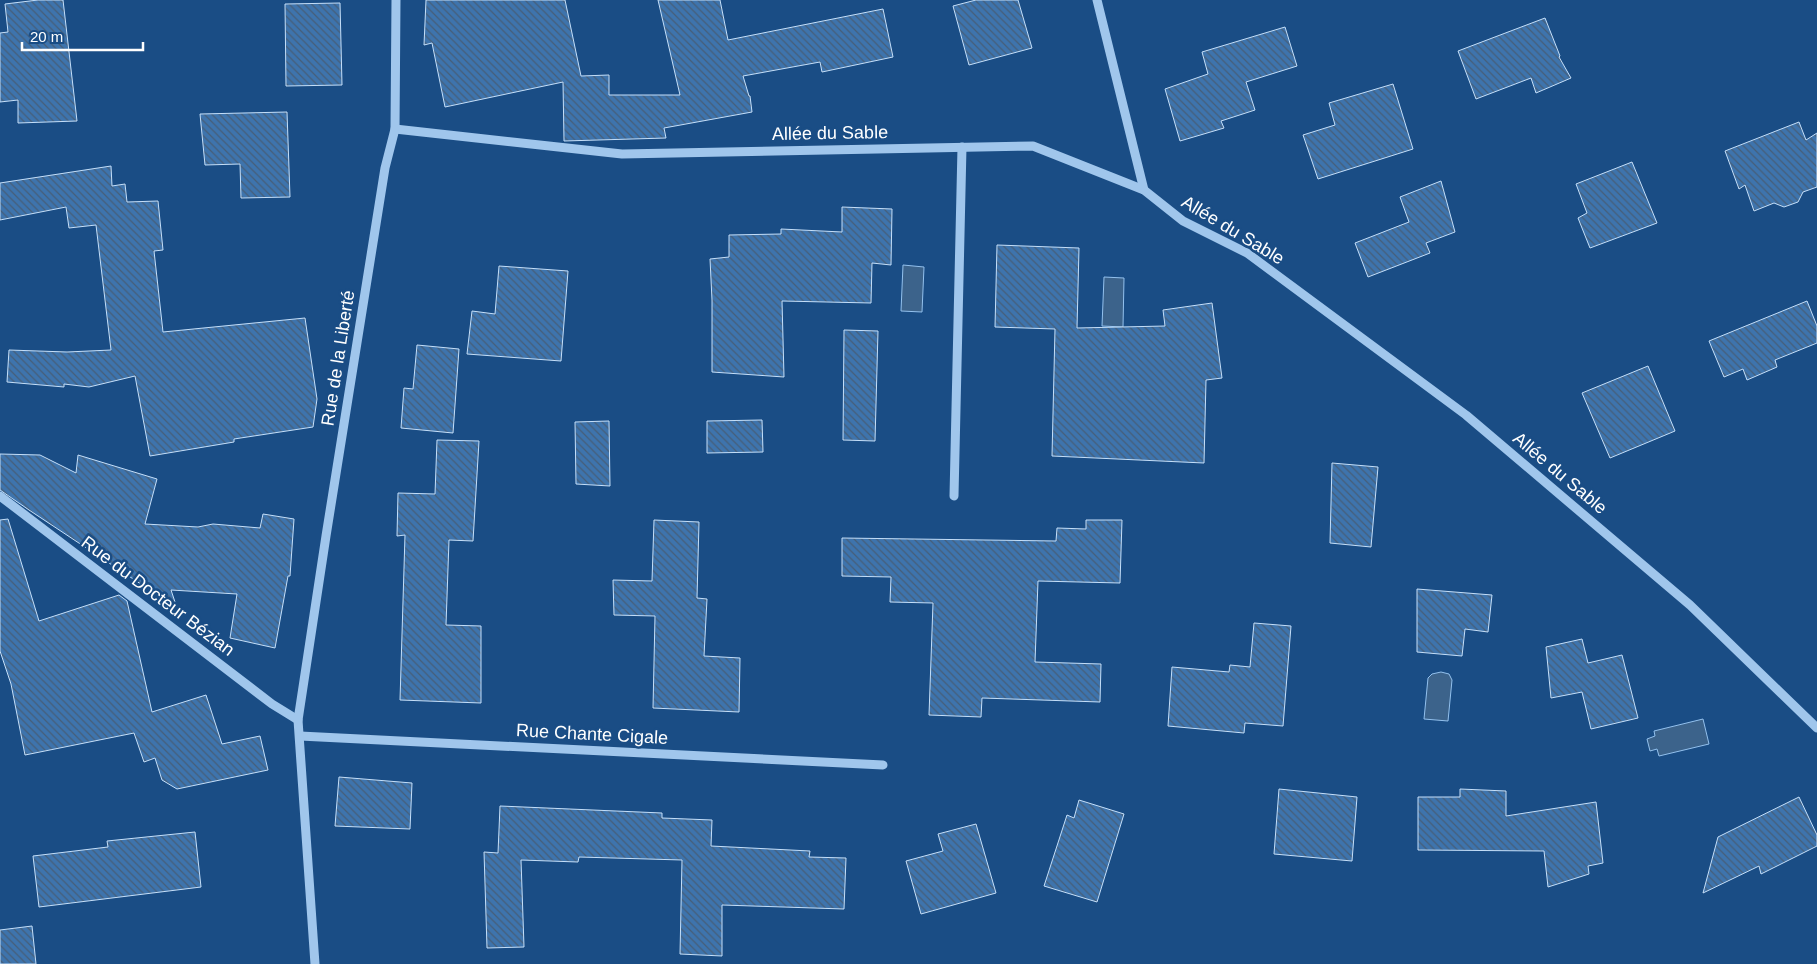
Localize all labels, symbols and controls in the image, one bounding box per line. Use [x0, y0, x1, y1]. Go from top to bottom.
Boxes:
scale bar [22, 20, 144, 52]
text: 20 m [30, 28, 63, 45]
street label: Allée du Sable [772, 122, 888, 144]
street label: Allée du Sable [1178, 192, 1288, 268]
street label: Rue de la Liberté [317, 289, 359, 427]
street label: Allée du Sable [1509, 428, 1611, 518]
street label: Rue du Docteur Bézian [78, 532, 238, 660]
street label: Rue Chante Cigale [516, 720, 668, 748]

